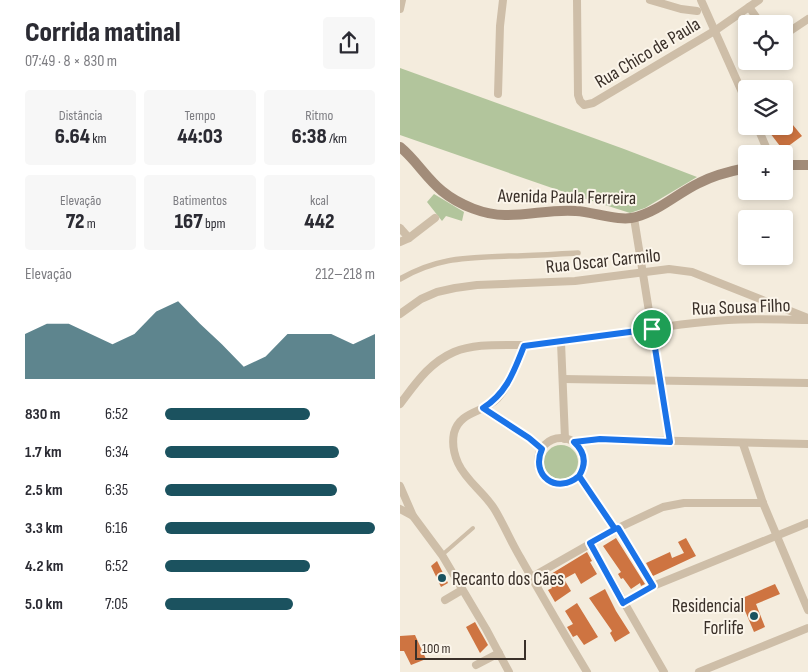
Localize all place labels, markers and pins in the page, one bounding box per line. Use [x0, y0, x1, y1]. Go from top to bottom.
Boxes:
pin [631, 308, 673, 350]
place label: Recanto dos Cães [452, 568, 564, 591]
marker: Recanto dos Cães [436, 572, 448, 584]
place label: Residencial Forlife [672, 595, 744, 640]
marker: Residencial Forlife [748, 610, 760, 622]

